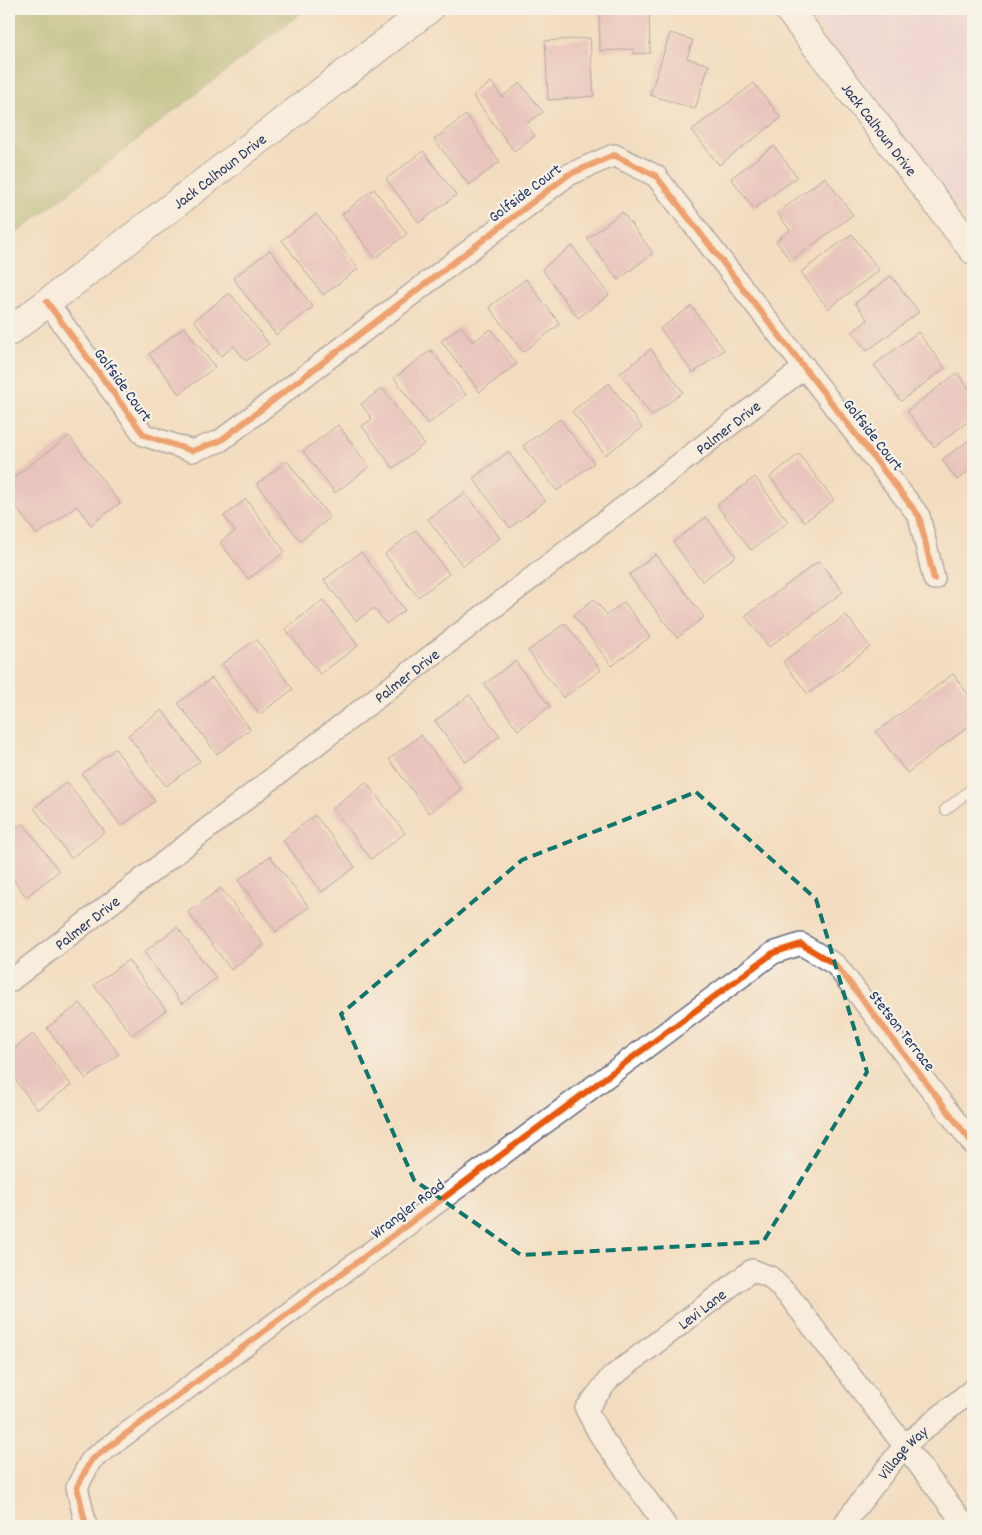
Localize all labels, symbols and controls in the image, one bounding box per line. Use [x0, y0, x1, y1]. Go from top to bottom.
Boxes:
street label: Jack Calhoun Drive [835, 79, 921, 182]
street label: Jack Calhoun Drive [169, 129, 272, 216]
street label: Golfside Court [484, 159, 567, 229]
street label: Golfside Court [87, 344, 157, 427]
street label: Golfside Court [836, 394, 908, 477]
street label: Palmer Drive [692, 396, 767, 462]
street label: Palmer Drive [370, 644, 445, 710]
street label: Palmer Drive [51, 891, 126, 957]
street label: Stetson Terrace [862, 986, 940, 1077]
street label: Wrangler Road [367, 1175, 450, 1245]
street label: Levi Lane [674, 1285, 732, 1336]
street label: Village Way [873, 1421, 935, 1485]

